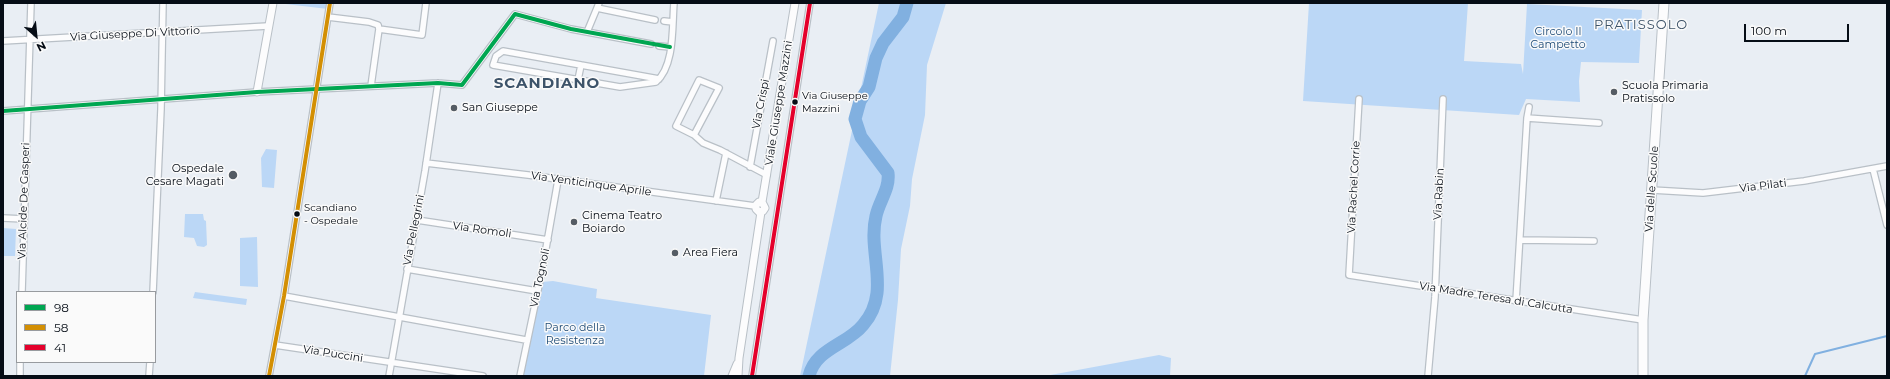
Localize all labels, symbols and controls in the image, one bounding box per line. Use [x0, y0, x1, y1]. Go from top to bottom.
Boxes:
north arrow [16, 16, 56, 56]
scale bar [1746, 16, 1851, 42]
district label: PRATISSOLO [1594, 17, 1688, 33]
text: 100 m [1751, 23, 1787, 38]
street label: Via Giuseppe Di Vittorio [70, 24, 200, 44]
park label: Circolo Il Campetto [1530, 25, 1586, 51]
text: N [34, 38, 49, 55]
street label: Viale Giuseppe Mazzini [763, 40, 795, 166]
district label: SCANDIANO [494, 75, 600, 93]
street label: Via Crispi [750, 78, 772, 130]
place label: Scuola Primaria Pratissolo [1622, 79, 1708, 105]
marker: Scuola Primaria Pratissolo [1609, 87, 1619, 97]
place label: Via Giuseppe Mazzini [802, 90, 868, 114]
marker: Via Giuseppe Mazzini [790, 97, 800, 107]
place label: San Giuseppe [462, 101, 538, 115]
marker: San Giuseppe [449, 103, 459, 113]
street label: Via Rachel Corrie [1345, 140, 1363, 234]
street label: Via Alcide De Gasperi [15, 142, 33, 260]
street label: Via delle Scuole [1642, 146, 1662, 232]
place label: Ospedale Cesare Magati [146, 162, 224, 188]
street label: Via Rabin [1431, 168, 1447, 220]
marker: Ospedale Cesare Magati [227, 169, 239, 181]
street label: Via Venticinque Aprile [530, 169, 652, 199]
street label: Via Pilati [1739, 177, 1787, 195]
street label: Via Pellegrini [401, 193, 427, 267]
place label: Scandiano - Ospedale [304, 202, 358, 226]
marker: Scandiano - Ospedale [292, 209, 302, 219]
place label: Cinema Teatro Boiardo [582, 209, 662, 235]
marker: Cinema Teatro Boiardo [569, 217, 579, 227]
street label: Via Romoli [452, 219, 512, 241]
place label: Area Fiera [683, 246, 738, 260]
street label: Via Tognoli [527, 247, 553, 309]
marker: Area Fiera [670, 248, 680, 258]
street label: Via Madre Teresa di Calcutta [1418, 279, 1574, 317]
legend [16, 291, 156, 363]
text: 98 [54, 300, 69, 315]
text: 58 [54, 320, 68, 335]
park label: Parco della Resistenza [545, 321, 605, 347]
text: 41 [54, 340, 66, 355]
street label: Via Puccini [302, 343, 364, 365]

